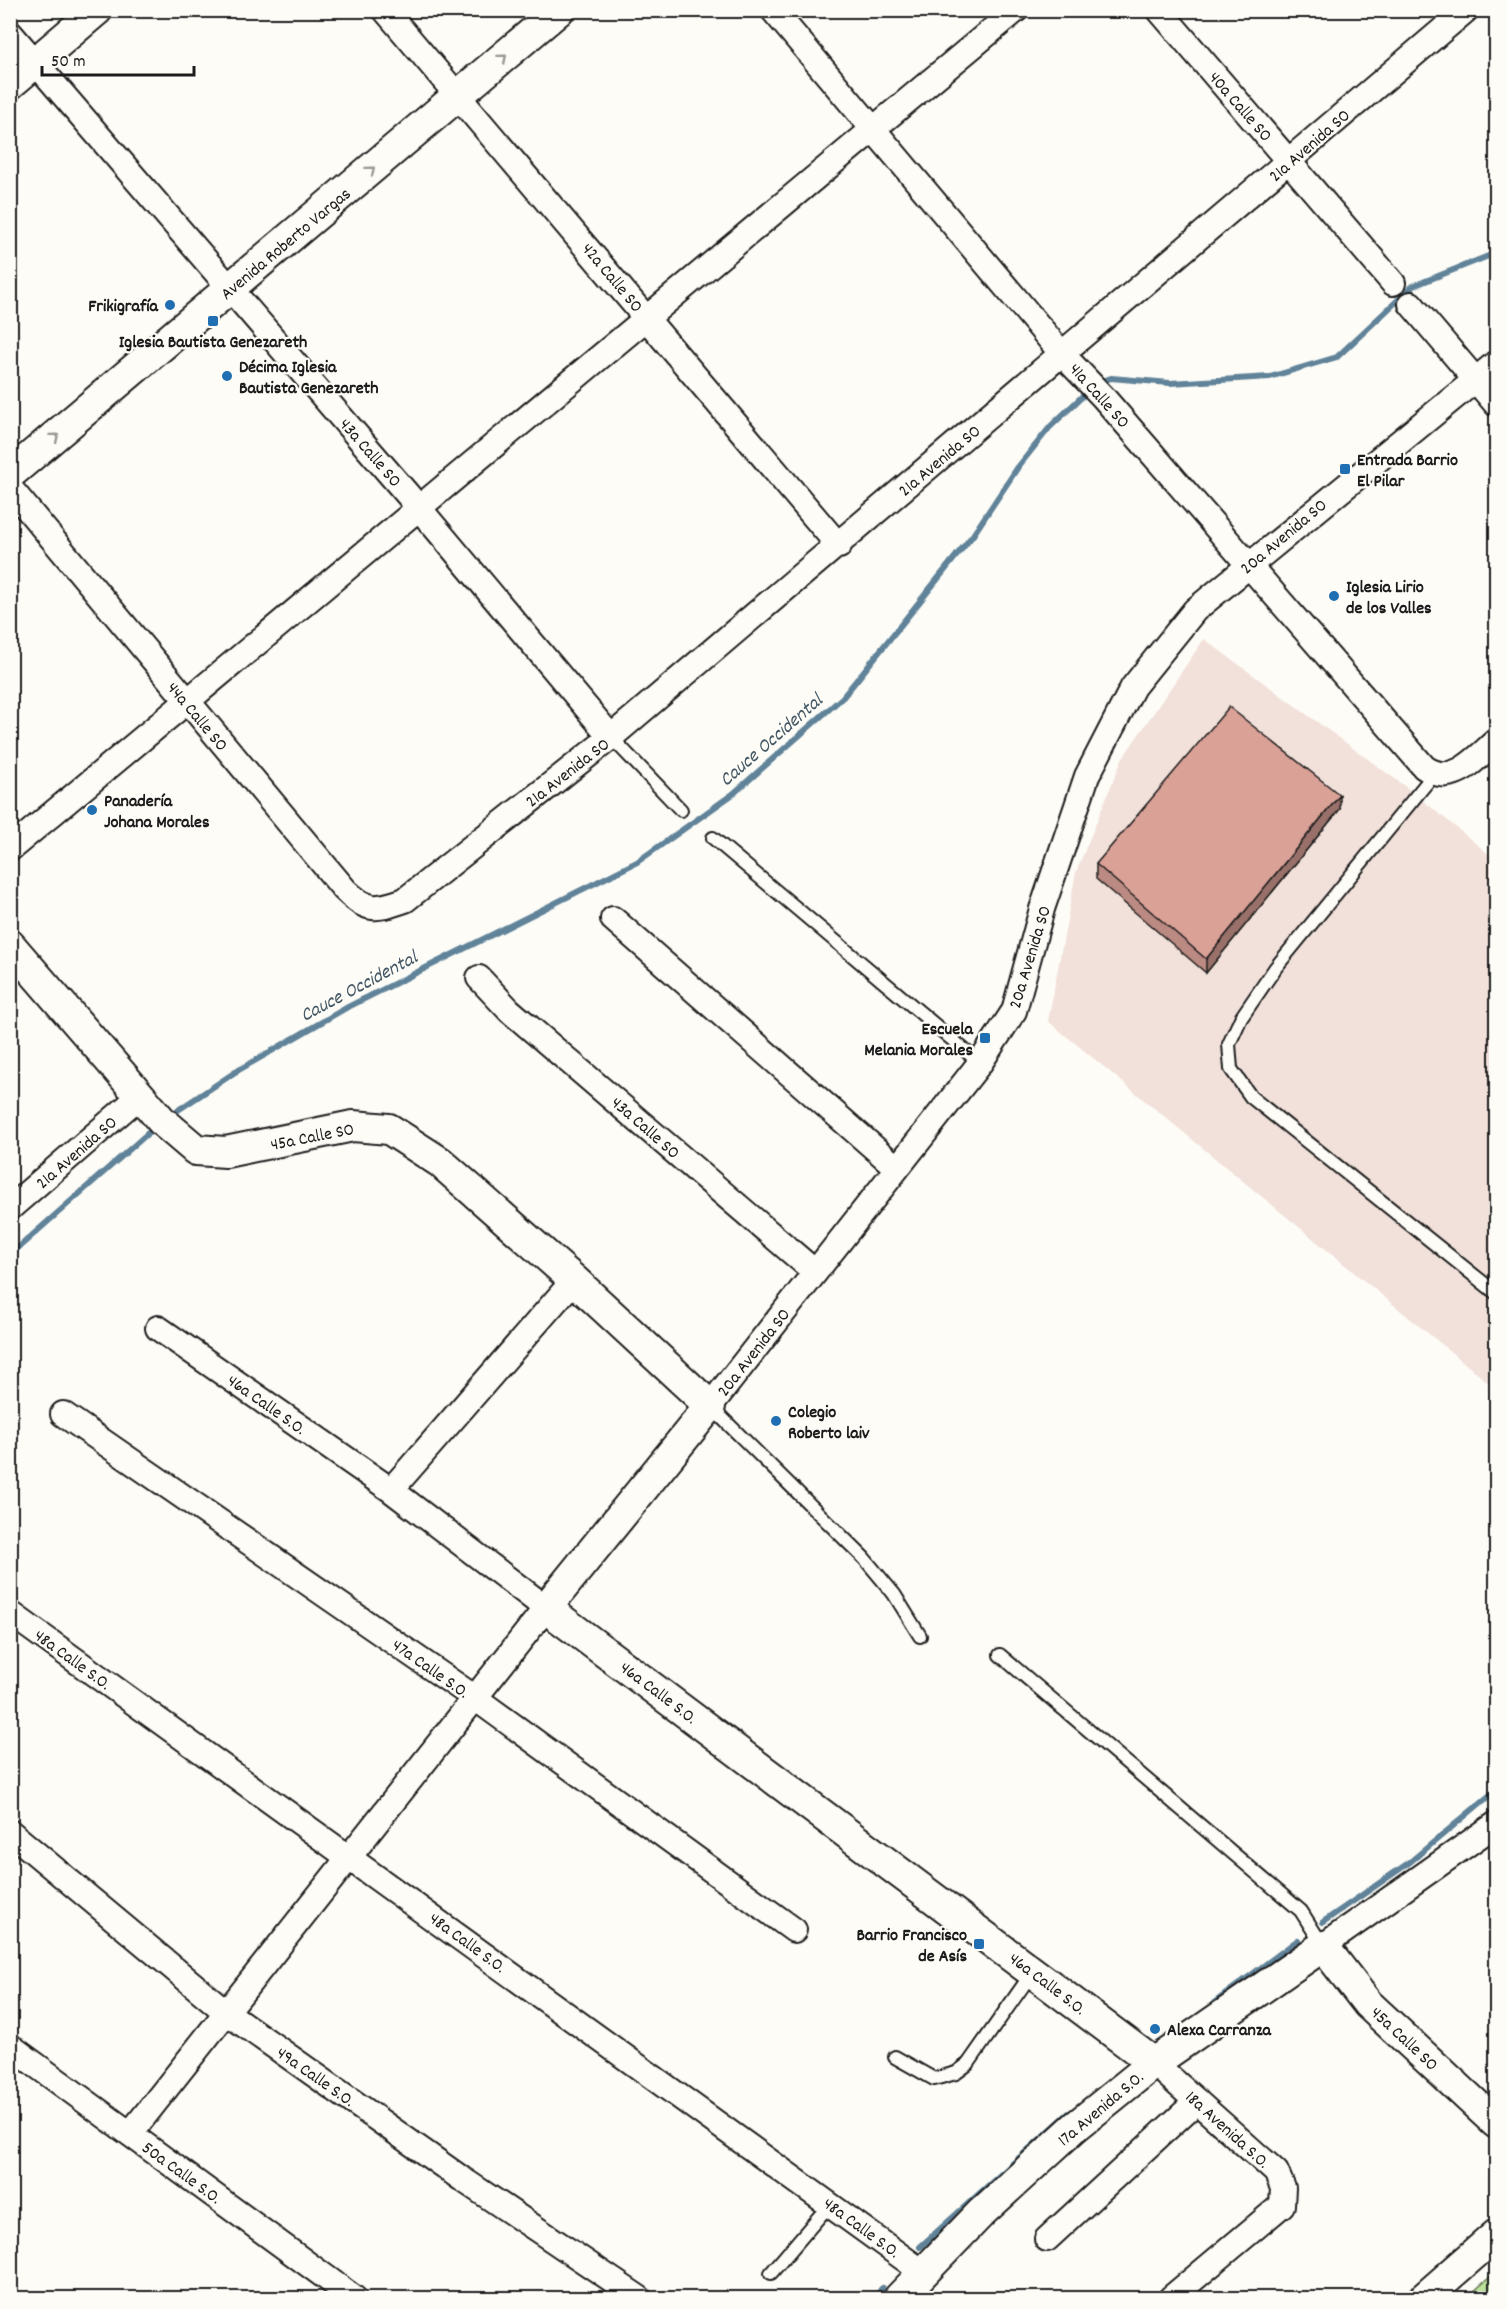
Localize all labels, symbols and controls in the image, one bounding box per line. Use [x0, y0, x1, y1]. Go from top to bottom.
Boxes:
scale bar [42, 39, 194, 77]
text: 50 m [51, 50, 86, 75]
one-way arrow [496, 54, 507, 65]
street label: 40a Calle SO [1201, 67, 1277, 148]
street label: 21a Avenida SO [1265, 104, 1357, 189]
one-way arrow [364, 166, 375, 177]
street label: Avenida Roberto Vargas [216, 183, 357, 307]
street label: 42a Calle SO [574, 238, 648, 319]
place label: Frikigrafía [88, 295, 159, 320]
marker: Frikigrafía [163, 298, 177, 312]
marker: Iglesia Bautista Genezareth [206, 314, 220, 328]
place label: Iglesia Bautista Genezareth [119, 331, 307, 356]
place label: Décima Iglesia Bautista Genezareth [239, 356, 378, 402]
street label: 41a Calle SO [1062, 359, 1134, 435]
marker: Décima Iglesia Bautista Genezareth [220, 369, 234, 383]
street label: 43a Calle SO [332, 414, 406, 494]
street label: 21a Avenida SO [894, 420, 987, 504]
one-way arrow [48, 433, 59, 444]
place label: Entrada Barrio El Pilar [1357, 449, 1458, 495]
marker: Entrada Barrio El Pilar [1338, 462, 1352, 476]
street label: 20a Avenida SO [1236, 494, 1333, 582]
place label: Iglesia Lirio de los Valles [1346, 576, 1432, 622]
marker: Iglesia Lirio de los Valles [1327, 589, 1341, 603]
street label: 44a Calle SO [160, 678, 233, 758]
water label: Cauce Occidental [714, 687, 832, 794]
street label: 21a Avenida SO [521, 733, 616, 815]
place label: Panadería Johana Morales [104, 790, 210, 836]
marker: Panadería Johana Morales [85, 803, 99, 817]
street label: 20a Avenida SO [1004, 903, 1059, 1012]
water label: Cauce Occidental [296, 944, 425, 1030]
place label: Escuela Melania Morales [864, 1018, 974, 1064]
marker: Escuela Melania Morales [978, 1031, 992, 1045]
street label: 43a Calle SO [604, 1092, 684, 1166]
street label: 21a Avenida SO [32, 1111, 124, 1196]
street label: 45a Calle SO [269, 1118, 356, 1159]
street label: 20a Avenida SO [712, 1304, 798, 1403]
street label: 46a Calle S.O. [221, 1370, 310, 1442]
place label: Colegio Roberto laiv [788, 1401, 870, 1447]
marker: Colegio Roberto laiv [769, 1414, 783, 1428]
street label: 48a Calle S.O. [28, 1625, 115, 1697]
street label: 47a Calle S.O. [386, 1634, 473, 1706]
street label: 46a Calle S.O. [614, 1657, 701, 1731]
street label: 48a Calle S.O. [423, 1908, 510, 1980]
place label: Barrio Francisco de Asís [856, 1924, 967, 1970]
marker: Barrio Francisco de Asís [972, 1937, 986, 1951]
street label: 46a Calle S.O. [1003, 1948, 1090, 2022]
street label: 45a Calle SO [1364, 2002, 1443, 2078]
place label: Alexa Carranza [1167, 2019, 1272, 2044]
marker: Alexa Carranza [1148, 2022, 1162, 2036]
street label: 49a Calle S.O. [270, 2042, 359, 2114]
street label: 17a Avenida S.O. [1053, 2066, 1150, 2153]
street label: 18a Avenida S.O. [1179, 2086, 1274, 2176]
street label: 50a Calle S.O. [136, 2137, 225, 2211]
street label: 48a Calle S.O. [817, 2193, 904, 2265]

